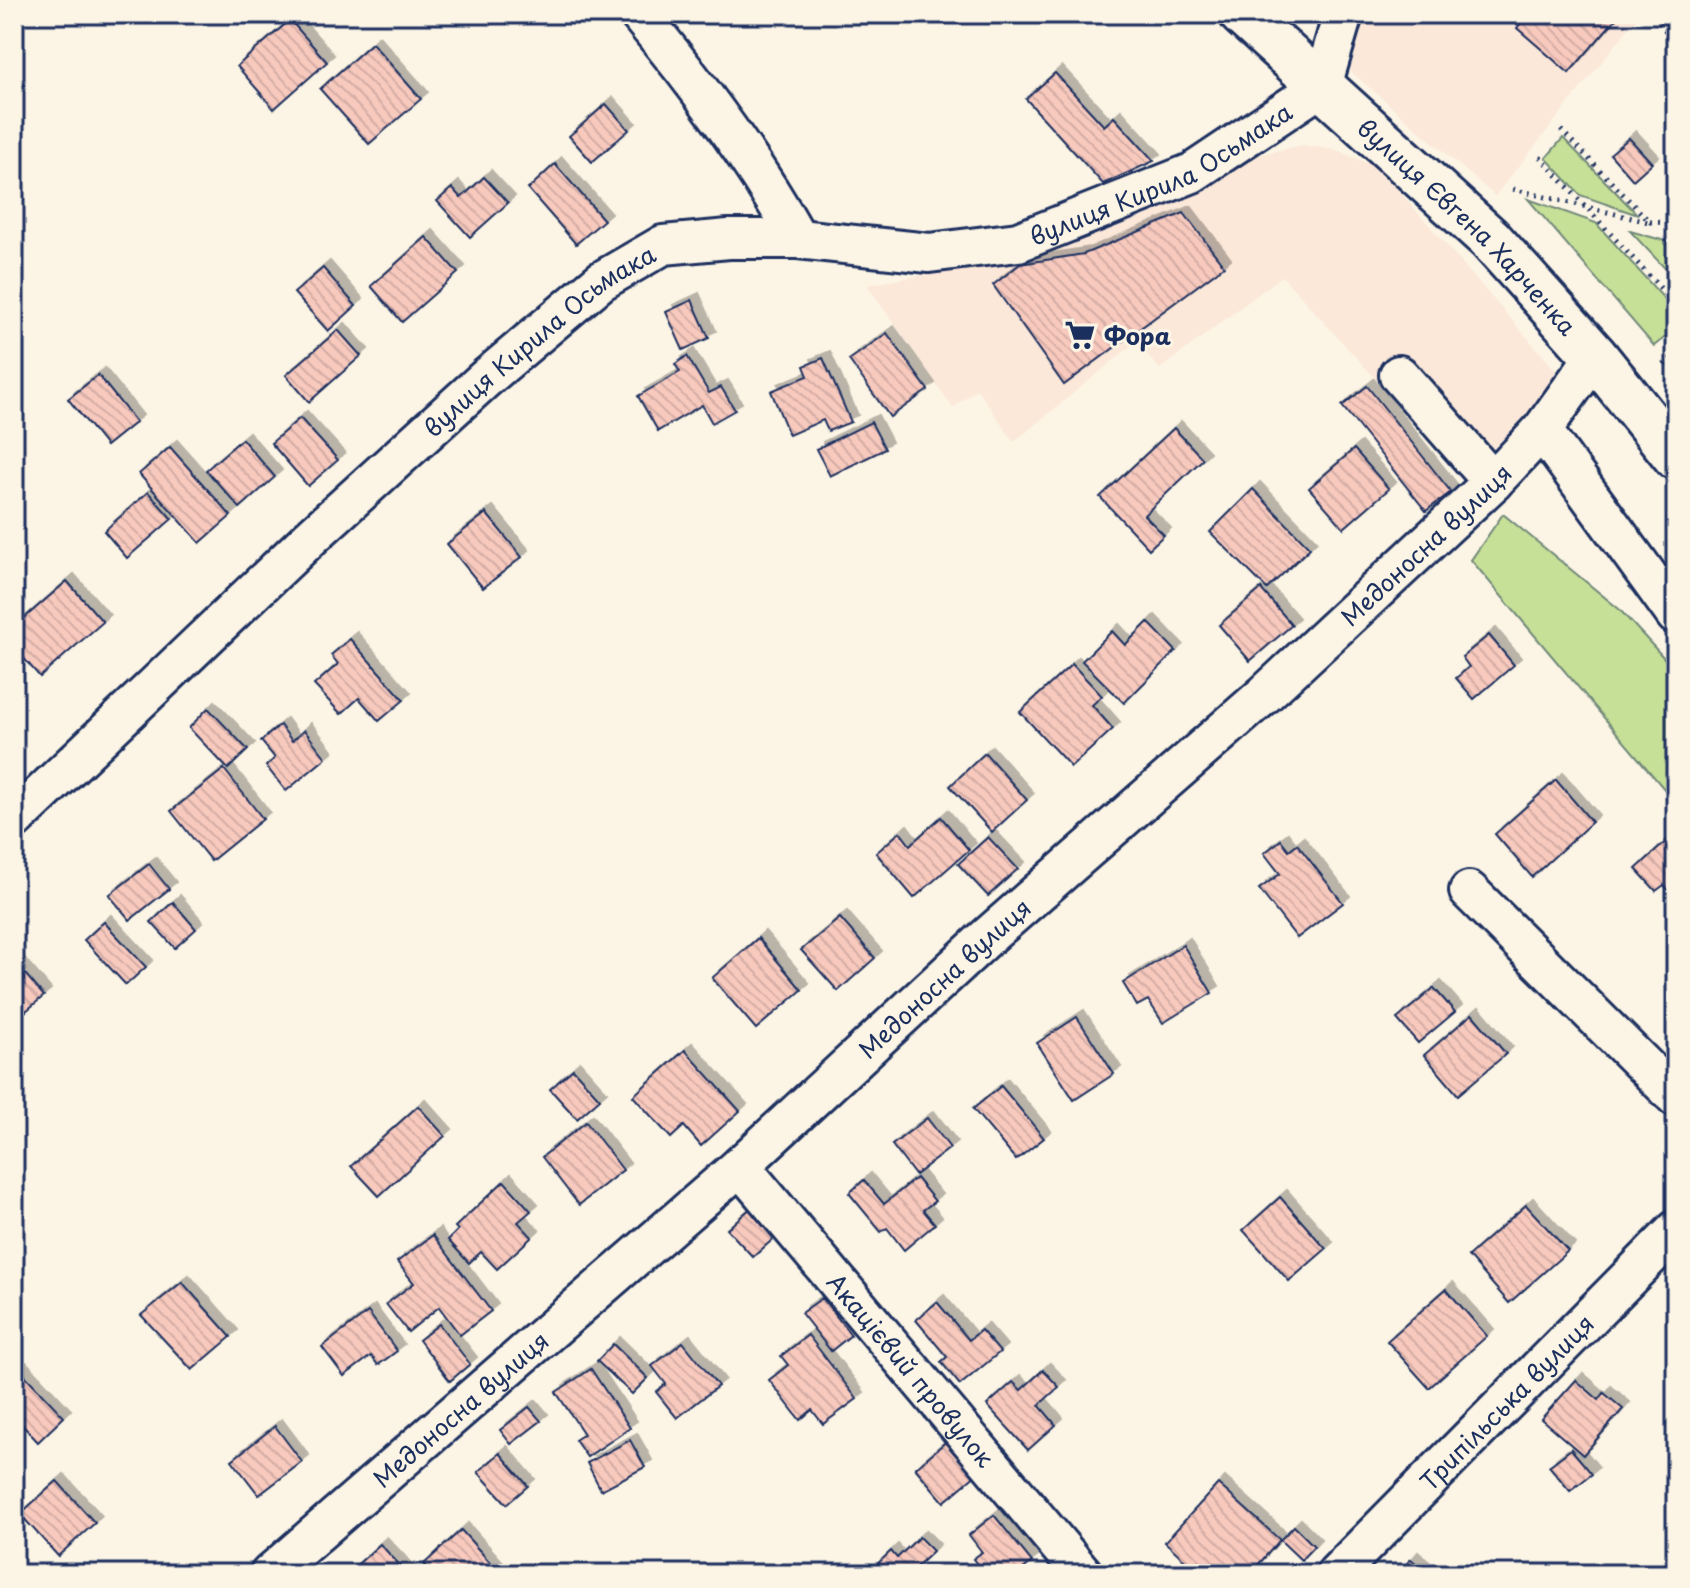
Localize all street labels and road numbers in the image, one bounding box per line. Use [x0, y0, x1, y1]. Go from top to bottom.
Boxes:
street label: вулиця Кирила Осьмака [1024, 93, 1299, 254]
street label: вулиця Євгена Харченка [1350, 110, 1586, 343]
street label: вулиця Кирила Осьмака [415, 235, 662, 445]
street label: Медоносна вулиця [1332, 455, 1519, 633]
street label: Медоносна вулиця [850, 889, 1038, 1066]
street label: Акацієвий провулок [819, 1265, 1004, 1475]
street label: Трипільська вулиця [1411, 1306, 1601, 1498]
street label: Медоносна вулиця [364, 1322, 556, 1495]

